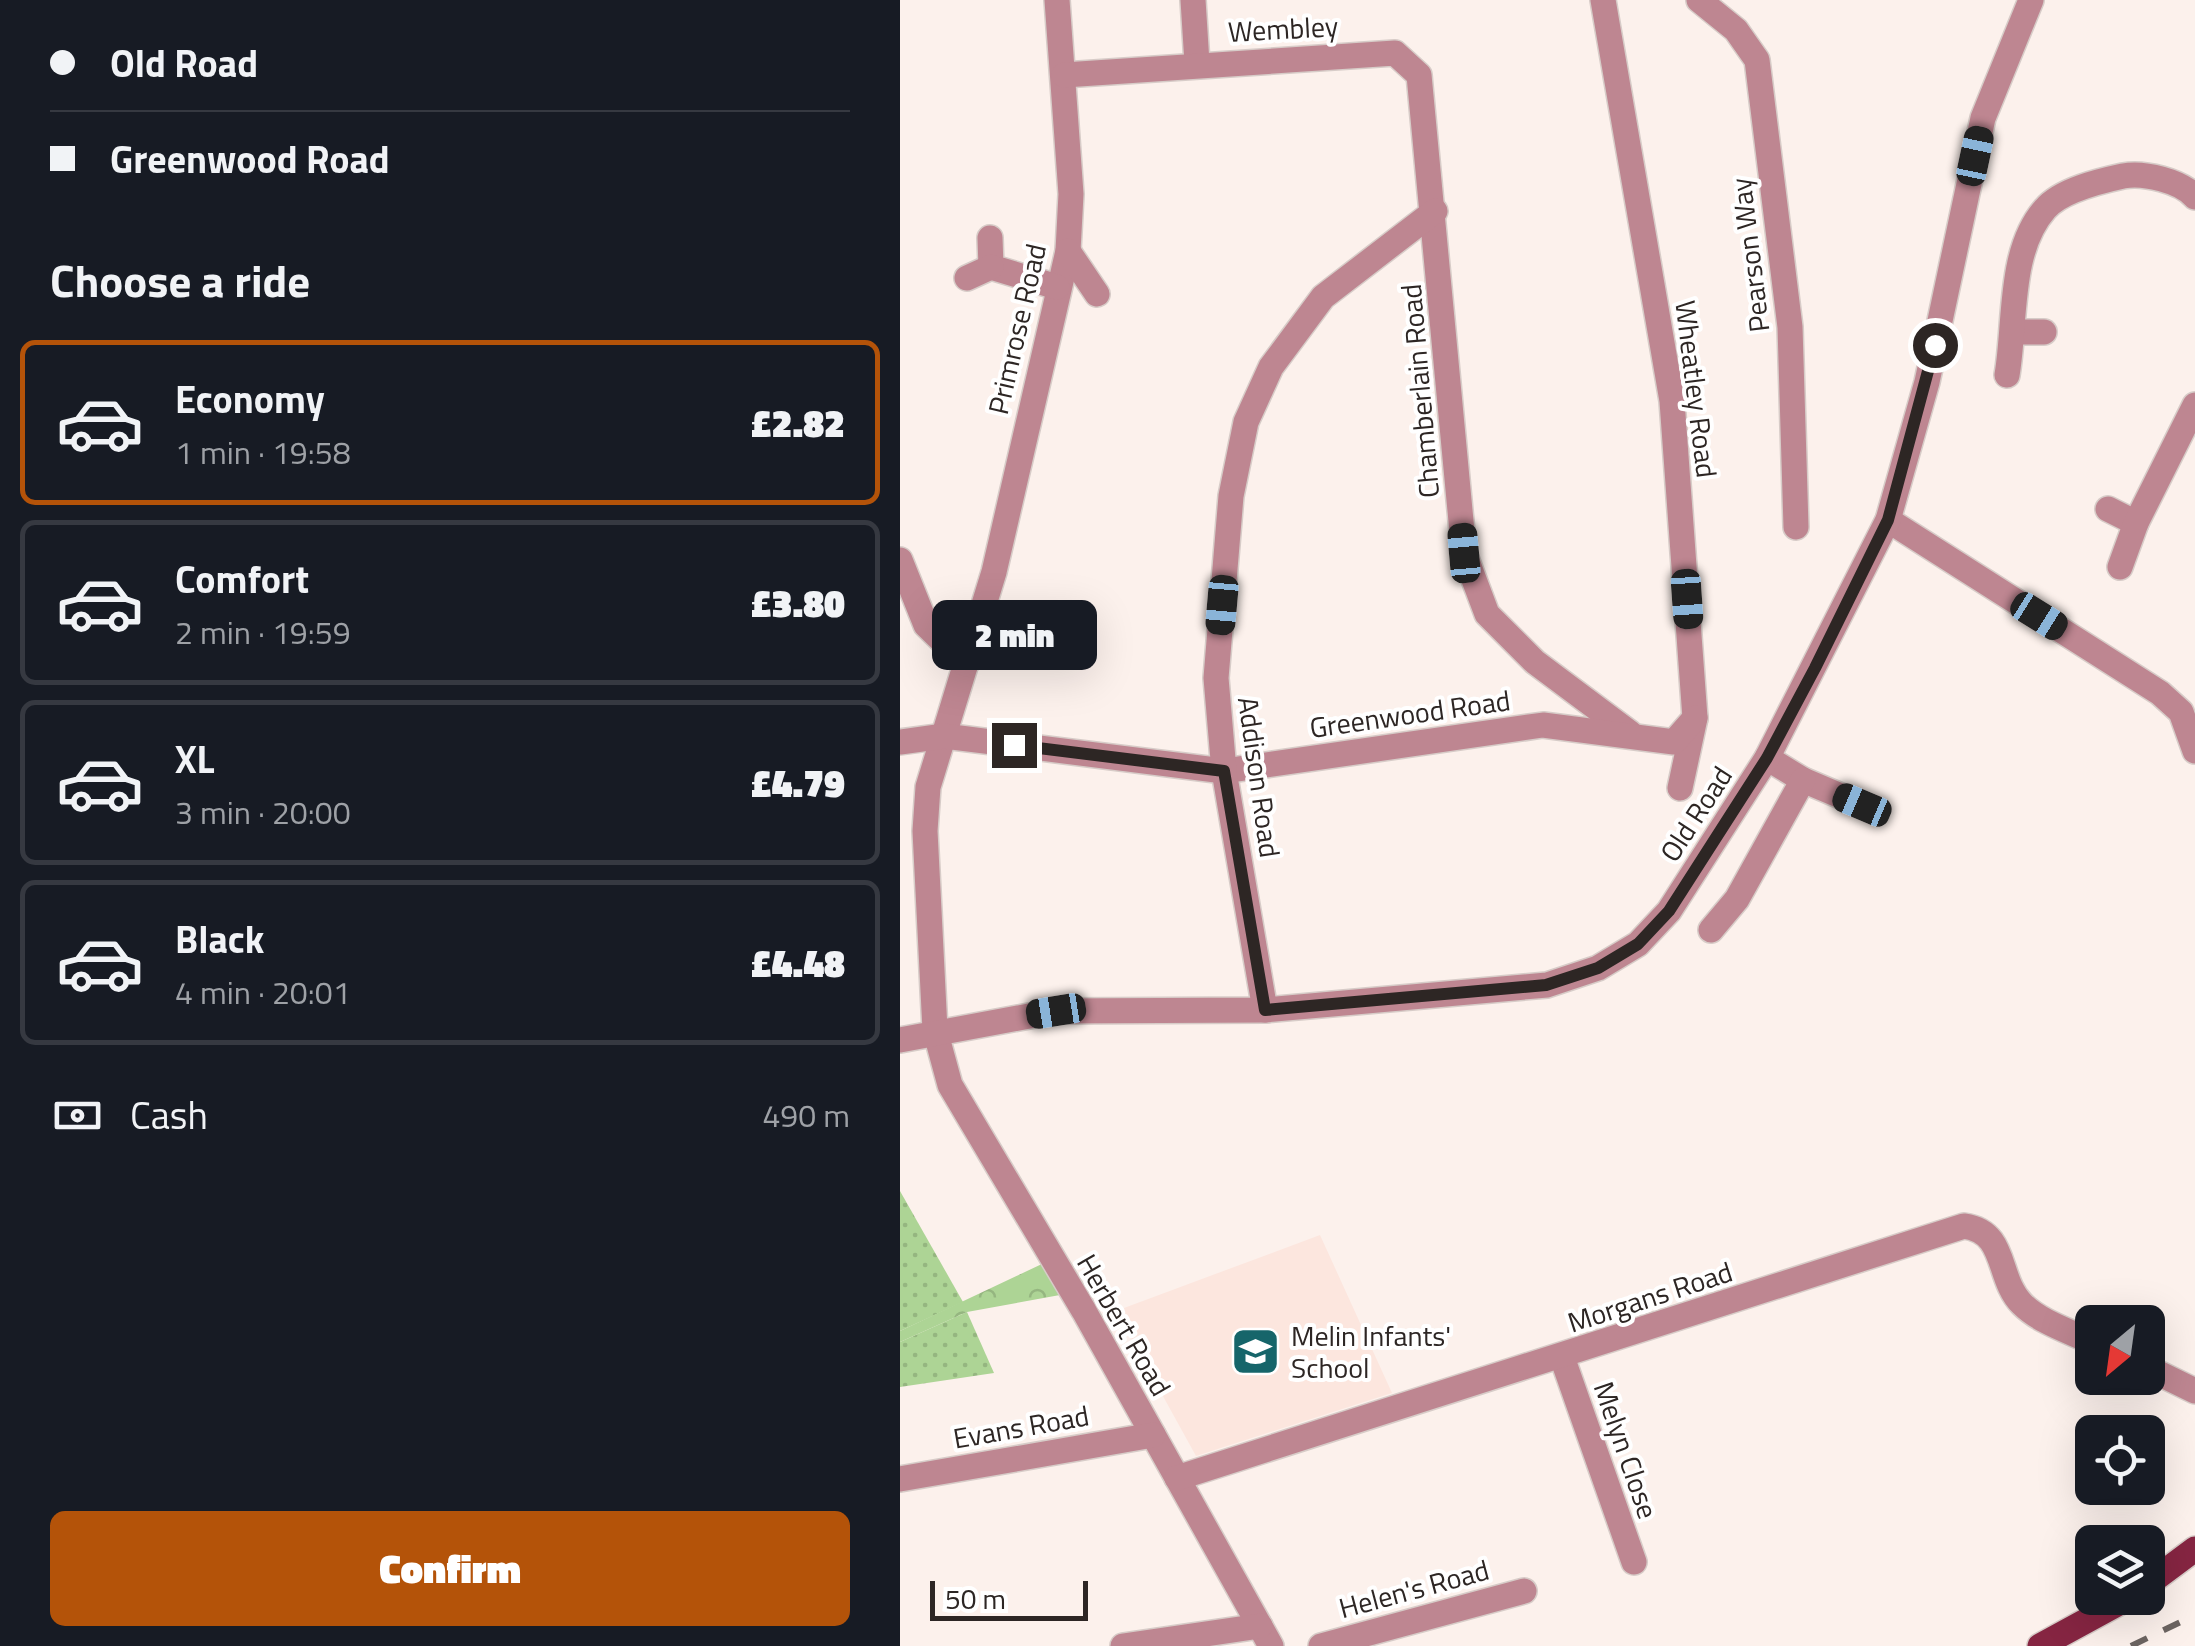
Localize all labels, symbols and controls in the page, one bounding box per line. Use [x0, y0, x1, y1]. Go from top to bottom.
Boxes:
street label: Wembley [1227, 4, 1339, 53]
text: Old Road [110, 34, 258, 92]
car [1954, 124, 1996, 188]
text: Greenwood Road [110, 130, 390, 188]
street label: Pearson Way [1719, 175, 1780, 335]
street label: Primrose Road [976, 239, 1057, 418]
text: Choose a ride [50, 246, 310, 314]
street label: Chamberlain Road [1389, 282, 1450, 500]
street label: Wheatley Road [1664, 298, 1729, 480]
route start [1913, 323, 1958, 368]
text: Economy [175, 370, 325, 428]
icon: car [55, 378, 145, 468]
text: £2.82 [751, 394, 845, 452]
text: 1 min · 19:58 [175, 428, 351, 476]
car [1446, 522, 1482, 584]
text: Comfort [175, 550, 309, 608]
icon: car [55, 558, 145, 648]
car [1670, 568, 1704, 630]
text: £3.80 [751, 574, 845, 632]
car [1204, 574, 1240, 636]
car [2006, 587, 2072, 645]
callout: 2 min [932, 600, 1096, 670]
text: 2 min · 19:59 [175, 608, 351, 656]
text: 2 min [975, 611, 1054, 659]
street label: Greenwood Road [1307, 678, 1513, 749]
street label: Addison Road [1227, 694, 1292, 860]
route end [992, 723, 1037, 768]
text: XL [175, 730, 215, 788]
icon: car [55, 738, 145, 828]
text: £4.79 [751, 754, 845, 812]
street label: Old Road [1649, 757, 1743, 870]
car [1829, 779, 1895, 831]
text: 3 min · 20:00 [175, 788, 351, 836]
text: Black [175, 910, 264, 968]
icon: car [55, 918, 145, 1008]
text: £4.48 [751, 934, 845, 992]
text: 4 min · 20:01 [175, 968, 351, 1016]
car [1024, 991, 1088, 1031]
text: Cash [130, 1086, 208, 1144]
icon: cash [50, 1088, 105, 1143]
text: 490 m [762, 1091, 850, 1139]
street label: Herbert Road [1066, 1246, 1182, 1404]
street label: Morgans Road [1562, 1250, 1738, 1343]
north arrow [2075, 1305, 2165, 1395]
map controls [2075, 1305, 2165, 1615]
place label: Melin Infants' School [1291, 1314, 1451, 1389]
school or university icon: Melin Infants' School [1230, 1326, 1282, 1378]
street label: Melyn Close [1583, 1376, 1670, 1524]
street label: Evans Road [950, 1393, 1092, 1460]
button: locate [2075, 1415, 2165, 1505]
button: Confirm [50, 1511, 850, 1626]
button: layers [2075, 1525, 2165, 1615]
street label: Helen's Road [1334, 1548, 1494, 1629]
scale bar [930, 1576, 1088, 1620]
text: 50 m [945, 1577, 1006, 1620]

